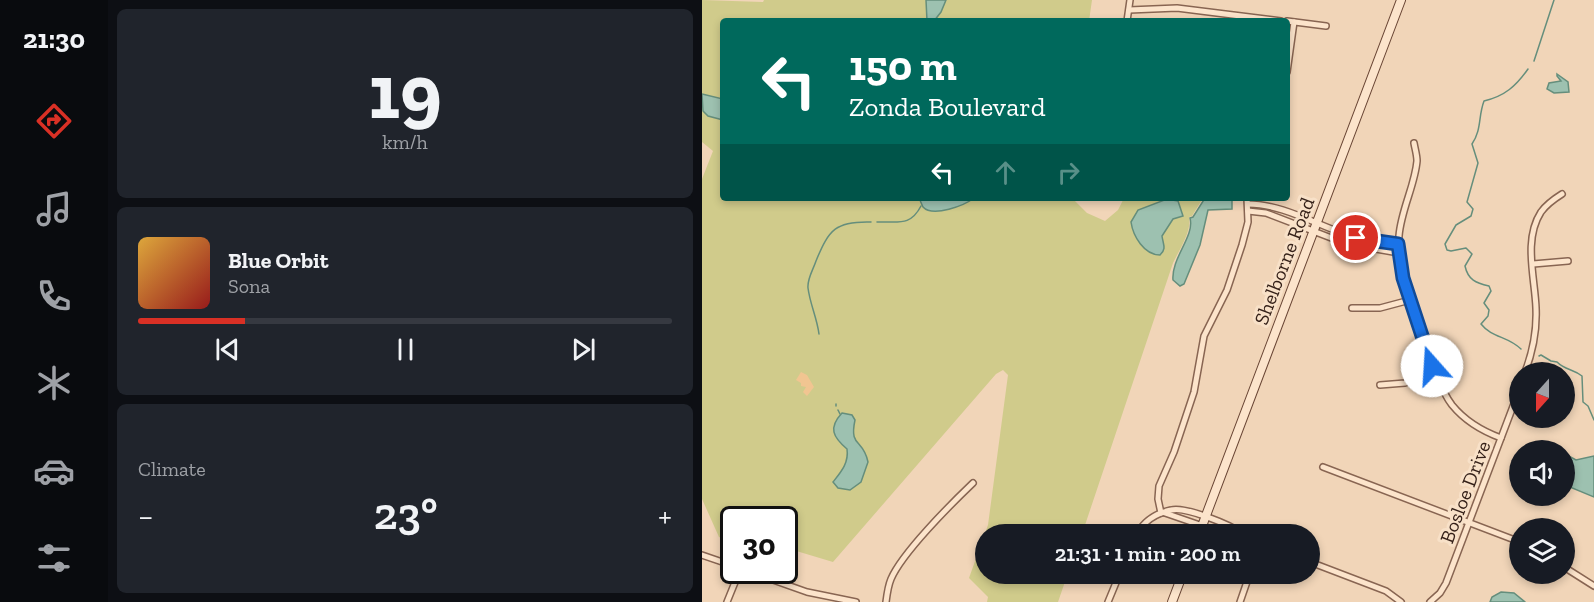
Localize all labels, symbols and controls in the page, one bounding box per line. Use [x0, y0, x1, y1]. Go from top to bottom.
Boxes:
text: 21:30 [23, 23, 85, 55]
text: 150 m [849, 40, 957, 91]
icon: left [750, 42, 828, 120]
text: 19 [368, 44, 442, 138]
text: Zonda Boulevard [849, 91, 1046, 123]
icon: directions [33, 100, 75, 142]
text: km/h [382, 130, 428, 154]
icon: left [926, 156, 959, 189]
icon: ahead [989, 156, 1022, 189]
icon: right [1052, 156, 1085, 189]
icon: music [33, 188, 75, 230]
street label: Shelborne Road [1249, 194, 1319, 328]
pin [1330, 212, 1381, 263]
icon: arrive [1339, 221, 1372, 254]
text: Blue Orbit [228, 247, 328, 274]
text: Sona [228, 274, 270, 298]
icon: phone [33, 275, 75, 317]
icon: previous [211, 333, 244, 366]
icon: pause [389, 333, 422, 366]
icon: next [567, 333, 600, 366]
position arrow [1400, 334, 1464, 398]
icon: climate [33, 362, 75, 404]
north arrow [1509, 362, 1575, 428]
map controls [1509, 362, 1575, 584]
street label: Bosloe Drive [1434, 437, 1496, 547]
button: sound [1509, 440, 1575, 506]
icon: car [33, 450, 75, 492]
text: Climate [138, 457, 206, 481]
text: 23° [374, 487, 438, 541]
text: − [138, 496, 153, 535]
text: + [658, 496, 672, 535]
speed limit sign: 30 [720, 506, 798, 584]
button: layers [1509, 518, 1575, 584]
icon: filters [33, 537, 75, 579]
text: 21:31 · 1 min · 200 m [1055, 540, 1240, 567]

